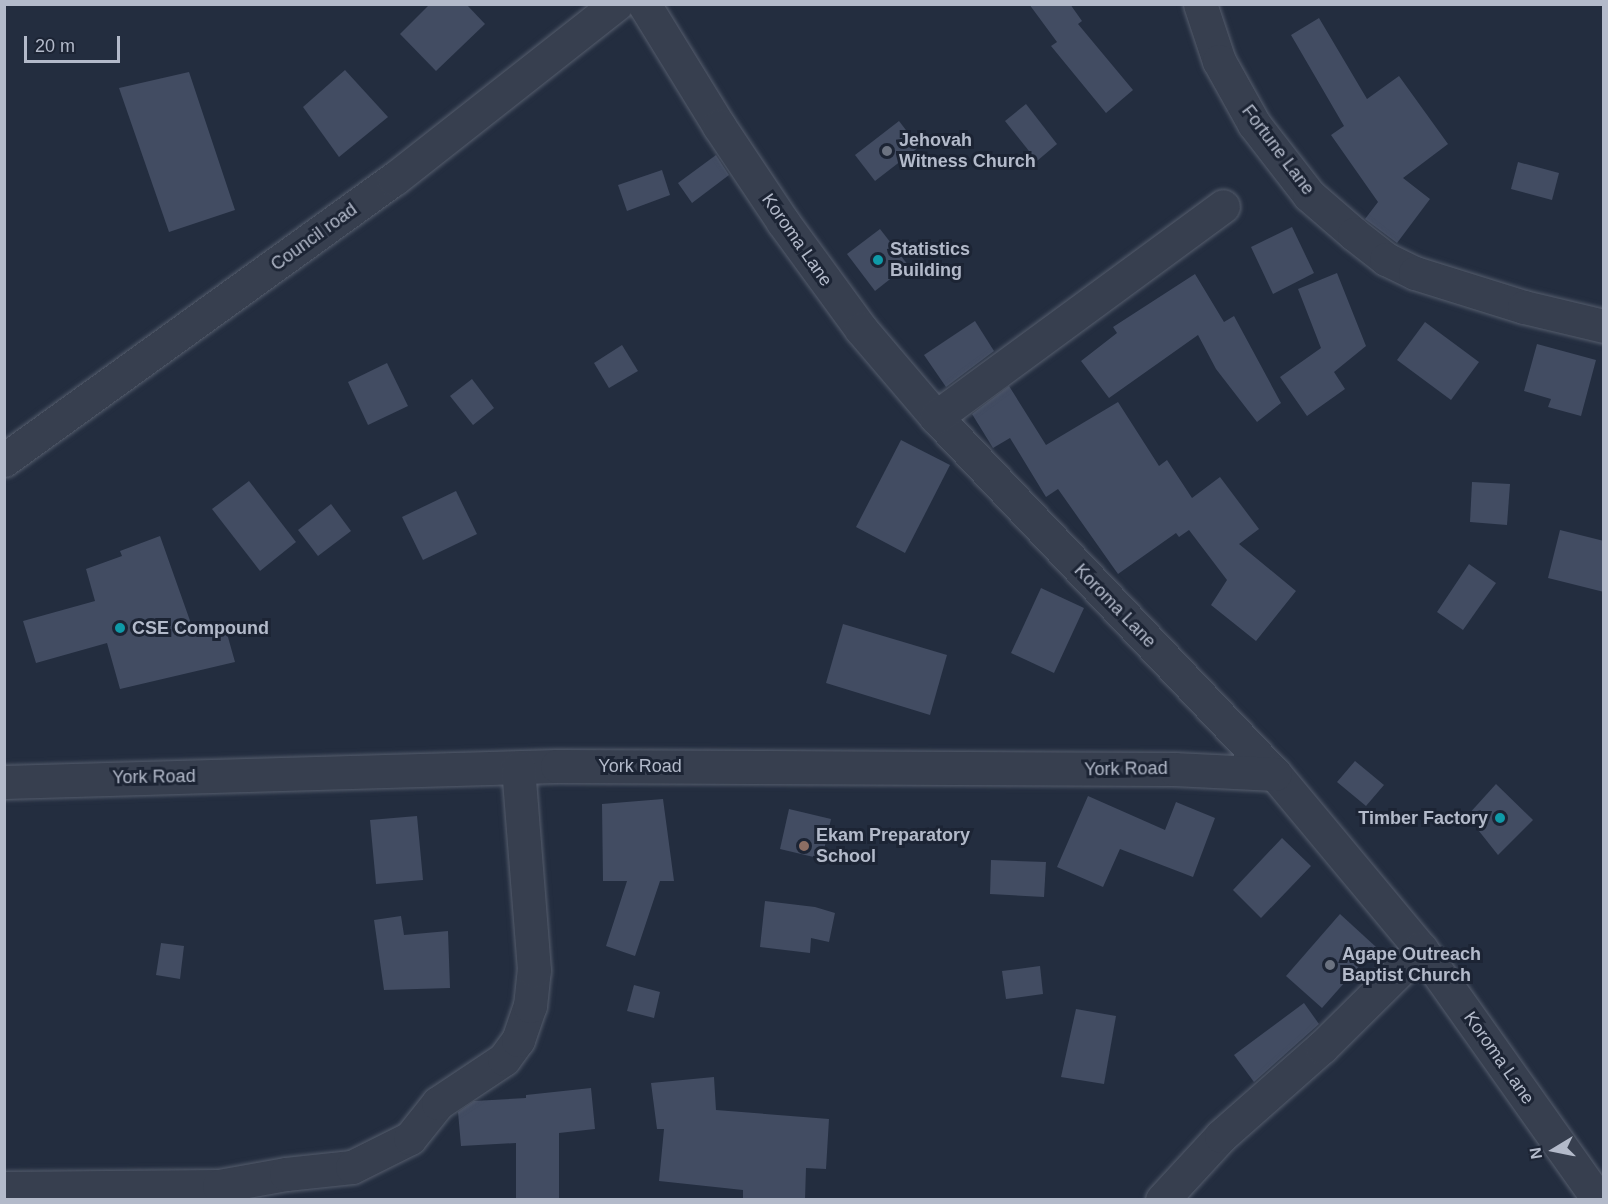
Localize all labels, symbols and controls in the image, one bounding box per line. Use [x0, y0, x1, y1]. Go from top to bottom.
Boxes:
scale bar [27, 24, 123, 62]
text: 20 m [35, 36, 75, 56]
street label: Fortune Lane [1237, 101, 1319, 199]
place label: Jehovah Witness Church [899, 130, 1036, 172]
marker: Jehovah Witness Church [880, 144, 894, 158]
street label: Koroma Lane [757, 190, 837, 290]
street label: Council road [267, 199, 361, 275]
place label: Statistics Building [890, 239, 970, 282]
marker: Statistics Building [871, 253, 885, 267]
street label: Koroma Lane [1070, 560, 1160, 652]
place label: CSE Compound [132, 617, 269, 639]
marker: CSE Compound [113, 621, 127, 635]
street label: York Road [598, 755, 682, 777]
street label: York Road [1084, 757, 1168, 781]
street label: York Road [112, 765, 196, 789]
place label: Timber Factory [1358, 807, 1488, 829]
marker: Timber Factory [1493, 811, 1507, 825]
place label: Ekam Preparatory School [816, 825, 970, 868]
marker: Ekam Preparatory School [797, 839, 811, 853]
place label: Agape Outreach Baptist Church [1342, 944, 1481, 986]
marker: Agape Outreach Baptist Church [1323, 958, 1337, 972]
street label: Koroma Lane [1459, 1008, 1539, 1108]
north arrow [1524, 1120, 1584, 1180]
text: N [1526, 1146, 1545, 1160]

